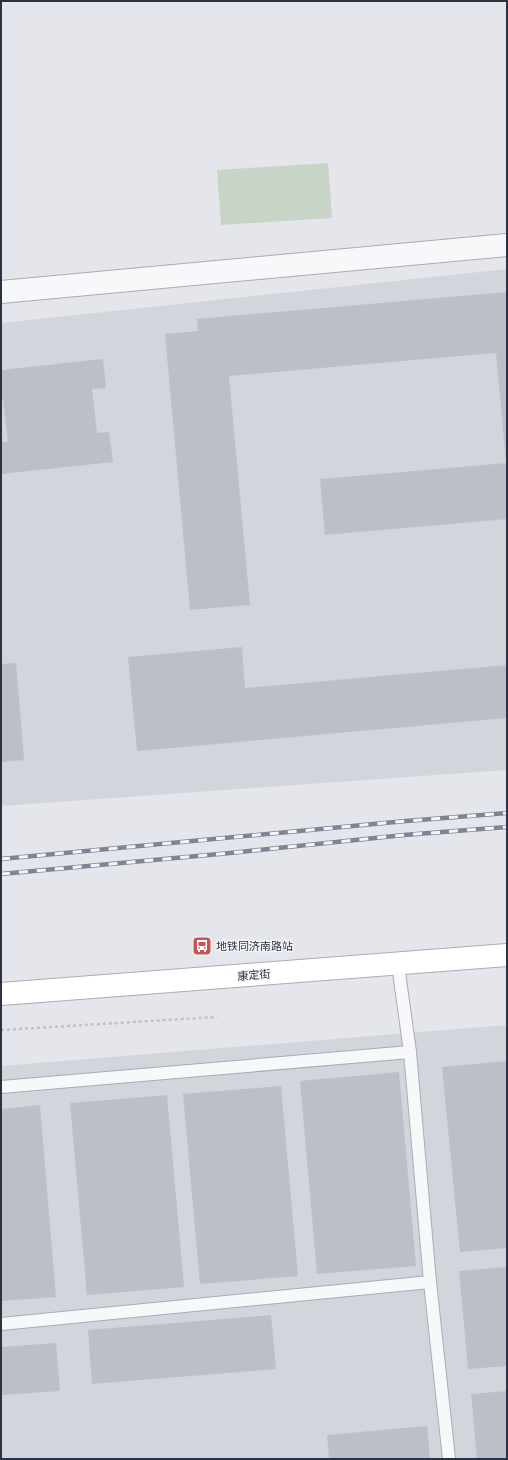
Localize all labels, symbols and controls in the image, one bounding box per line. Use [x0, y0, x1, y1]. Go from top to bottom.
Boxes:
bus stop icon: 地铁同济南路站 [191, 935, 213, 957]
place label: 地铁同济南路站 [216, 938, 293, 953]
street label: 康定街 [237, 966, 271, 983]

